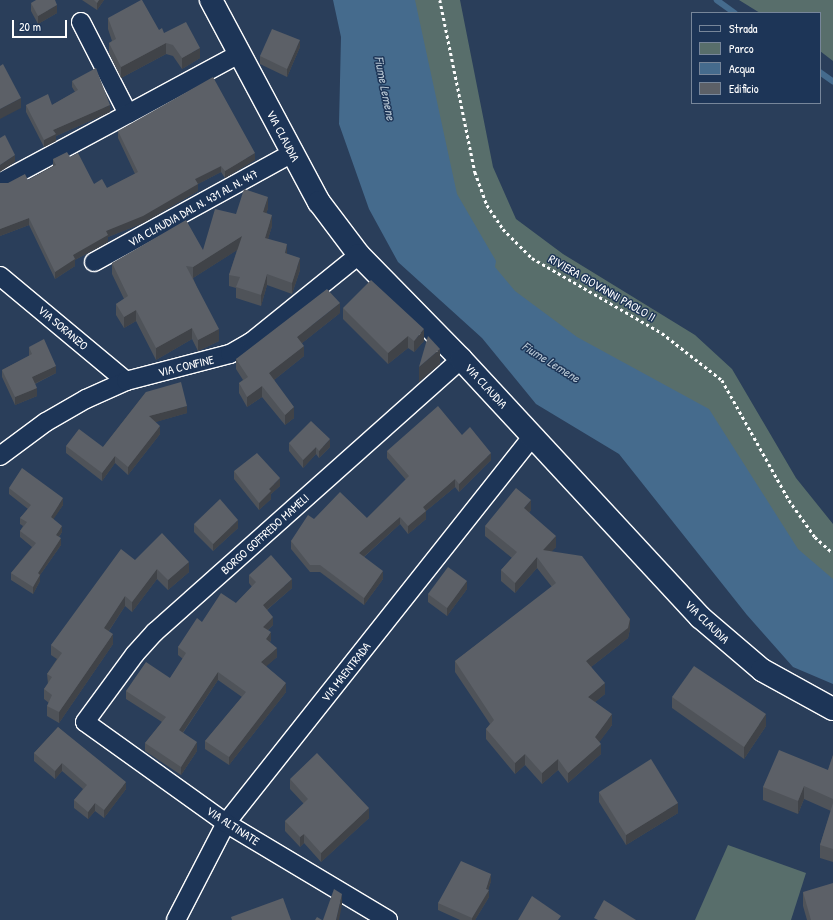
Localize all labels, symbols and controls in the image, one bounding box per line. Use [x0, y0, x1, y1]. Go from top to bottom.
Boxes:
scale bar [14, 12, 69, 38]
legend [691, 12, 821, 104]
text: 20 m [19, 18, 41, 35]
text: Strada [729, 20, 757, 37]
text: Parco [729, 40, 754, 57]
water label: Fiume Lemene [371, 55, 399, 121]
text: Acqua [729, 60, 755, 77]
text: Edificio [729, 80, 759, 97]
street label: VIA CLAUDIA [263, 108, 303, 164]
street label: VIA CLAUDIA DAL N. 431 AL N. 447 [126, 166, 260, 250]
street label: RIVIERA GIOVANNI PAOLO II [546, 251, 658, 325]
street label: VIA SORANZO [35, 303, 91, 353]
water label: Fiume Lemene [519, 338, 583, 386]
street label: VIA CONFINE [157, 352, 215, 380]
street label: VIA CLAUDIA [462, 361, 510, 411]
street label: BORGO GOFFREDO MAMELI [218, 491, 312, 577]
street label: VIA CLAUDIA [682, 597, 732, 647]
street label: VIA MAENTRADA [318, 639, 374, 705]
street label: VIA ALTINATE [204, 804, 262, 848]

